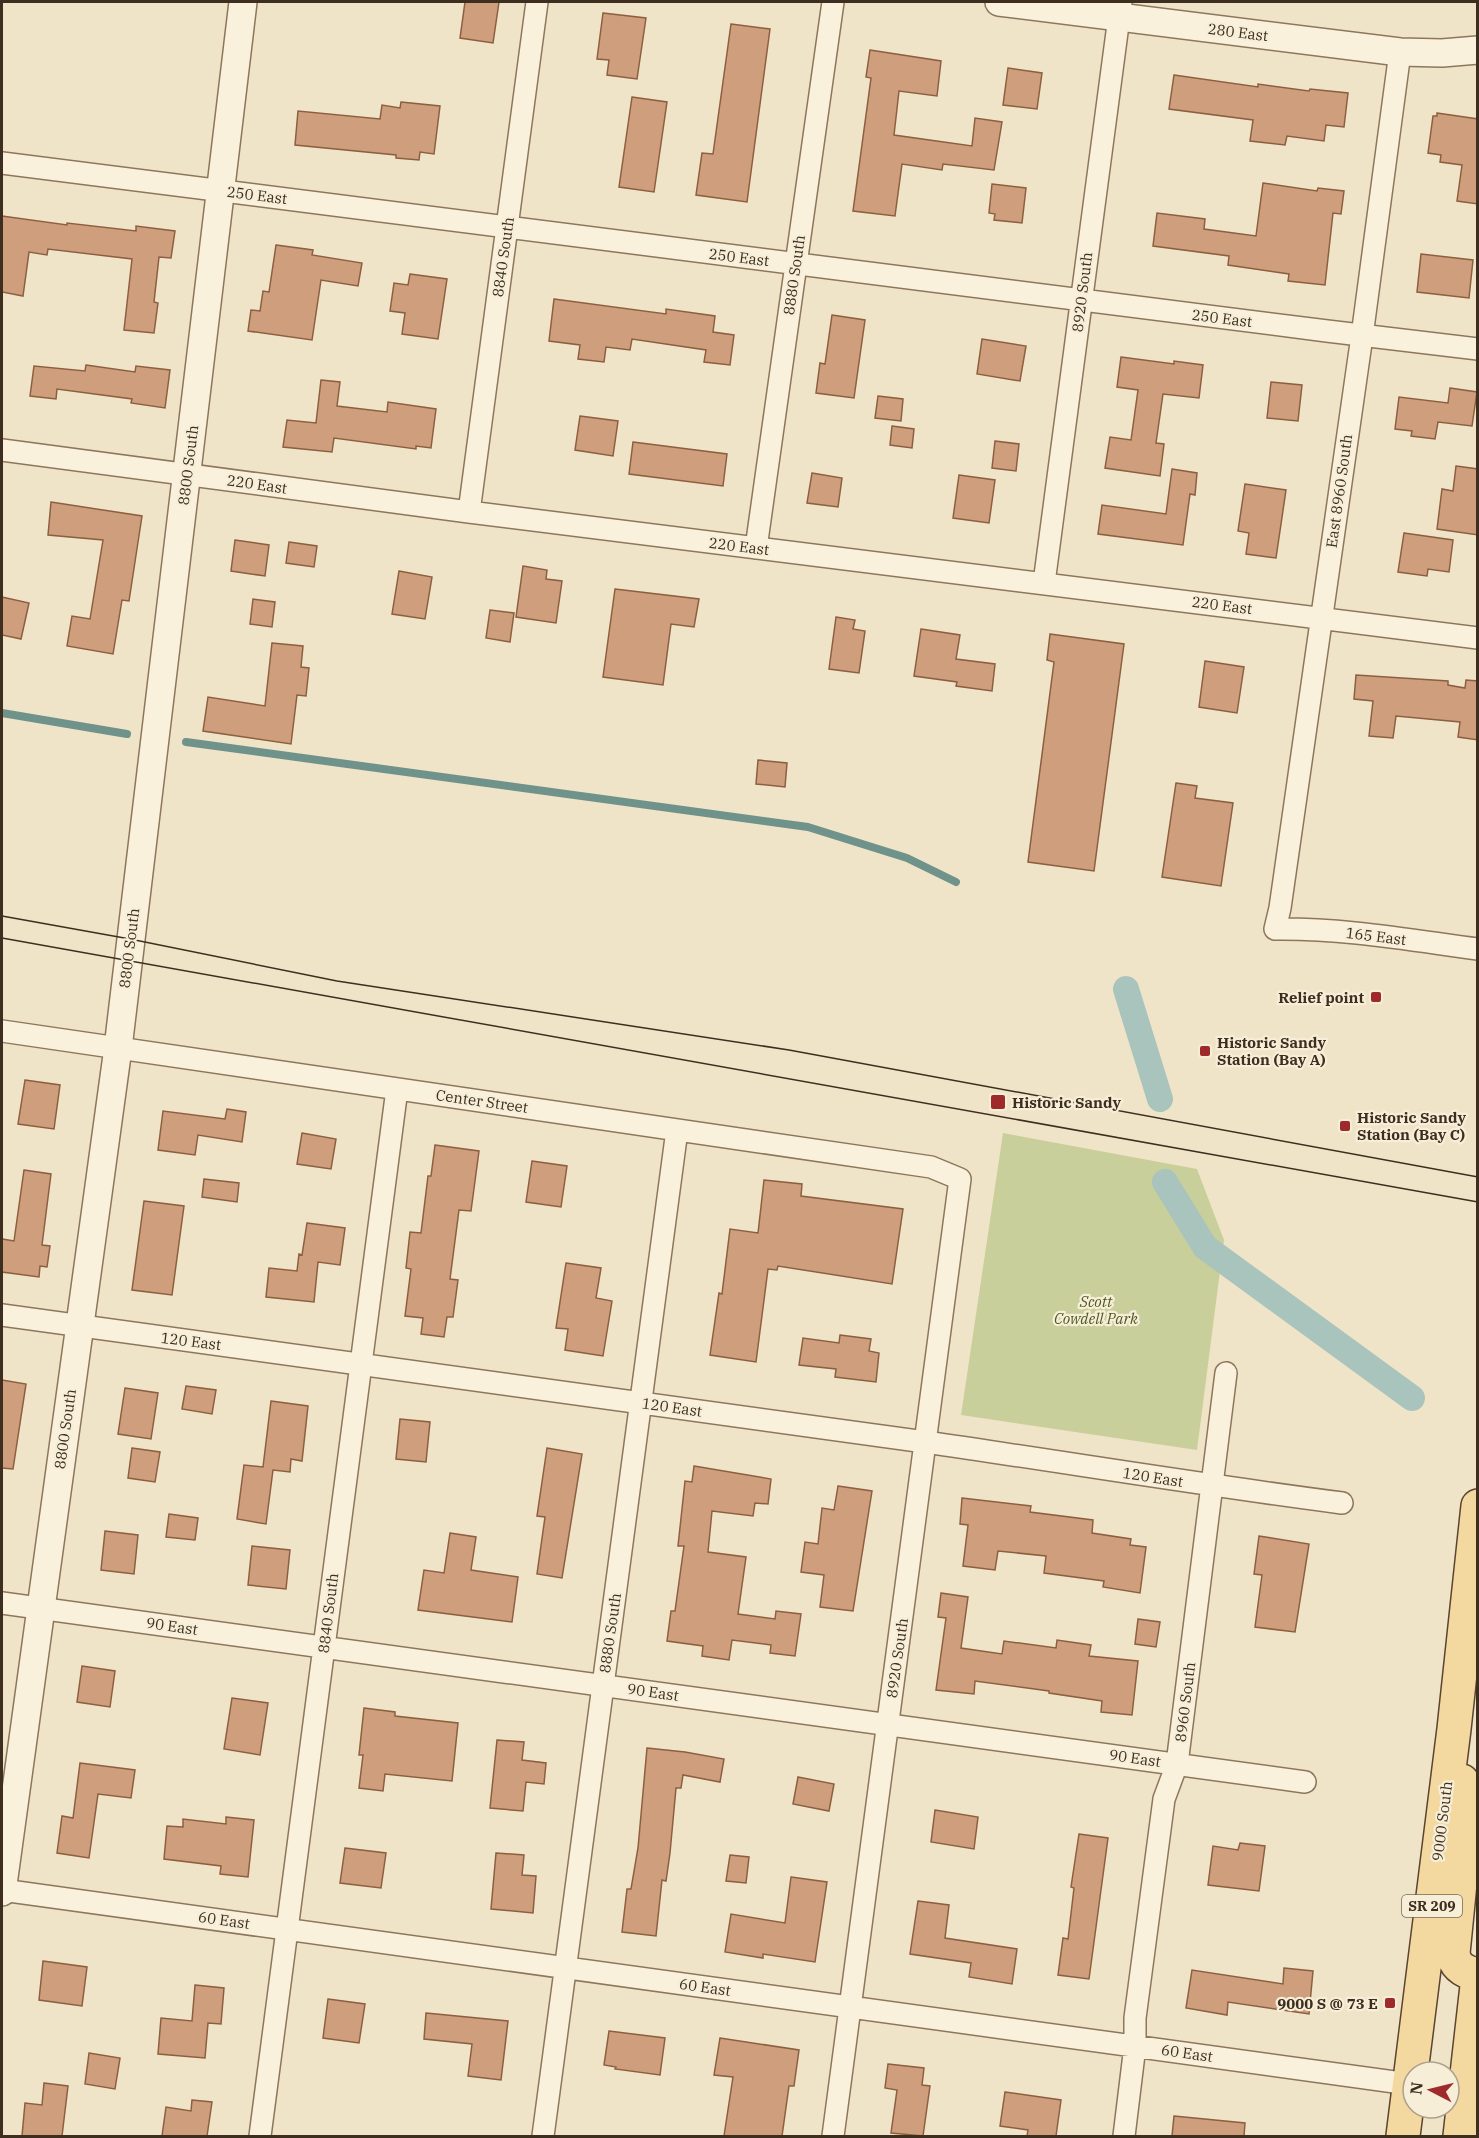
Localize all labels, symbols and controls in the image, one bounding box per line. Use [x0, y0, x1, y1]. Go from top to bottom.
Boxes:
street label: 280 East [1207, 19, 1269, 45]
street label: 250 East [226, 182, 288, 208]
street label: 8840 South [488, 216, 518, 298]
street label: 8880 South [779, 234, 809, 316]
street label: 250 East [708, 244, 770, 270]
street label: 8920 South [1068, 251, 1096, 333]
street label: 250 East [1191, 305, 1253, 331]
street label: 8800 South [174, 424, 202, 506]
street label: East 8960 South [1322, 433, 1356, 549]
street label: 220 East [226, 470, 288, 498]
street label: 220 East [708, 533, 770, 559]
street label: 220 East [1191, 592, 1253, 618]
street label: 8800 South [115, 907, 143, 989]
street label: 165 East [1345, 923, 1407, 949]
place label: Relief point [1278, 988, 1364, 1007]
marker: Relief point [1369, 990, 1383, 1004]
place label: Historic Sandy Station (Bay A) [1217, 1033, 1326, 1069]
marker: Historic Sandy Station (Bay A) [1198, 1044, 1212, 1058]
street label: Center Street [435, 1085, 529, 1117]
marker: Historic Sandy [989, 1093, 1007, 1111]
place label: Historic Sandy [1012, 1093, 1121, 1112]
place label: Historic Sandy Station (Bay C) [1357, 1108, 1466, 1144]
marker: Historic Sandy Station (Bay C) [1338, 1119, 1352, 1133]
park label: Scott Cowdell Park [1054, 1292, 1138, 1328]
street label: 120 East [160, 1328, 222, 1354]
street label: 8800 South [50, 1388, 80, 1470]
street label: 120 East [641, 1393, 703, 1421]
street label: 120 East [1121, 1463, 1185, 1491]
street label: 8840 South [314, 1572, 342, 1654]
street label: 8880 South [595, 1592, 625, 1674]
street label: 90 East [145, 1613, 199, 1639]
street label: 8920 South [882, 1617, 912, 1699]
street label: 8960 South [1171, 1661, 1199, 1743]
street label: 90 East [626, 1679, 680, 1705]
street label: 90 East [1108, 1745, 1162, 1771]
street label: 9000 South [1428, 1780, 1456, 1862]
road number: SR 209 [1402, 1895, 1462, 1917]
street label: 60 East [197, 1907, 251, 1933]
street label: 60 East [678, 1974, 732, 2000]
place label: 9000 S @ 73 E [1277, 1994, 1378, 2013]
marker: 9000 S @ 73 E [1383, 1996, 1397, 2010]
street label: 60 East [1160, 2040, 1214, 2066]
north arrow [1401, 2060, 1461, 2120]
text: N [1405, 2081, 1427, 2096]

